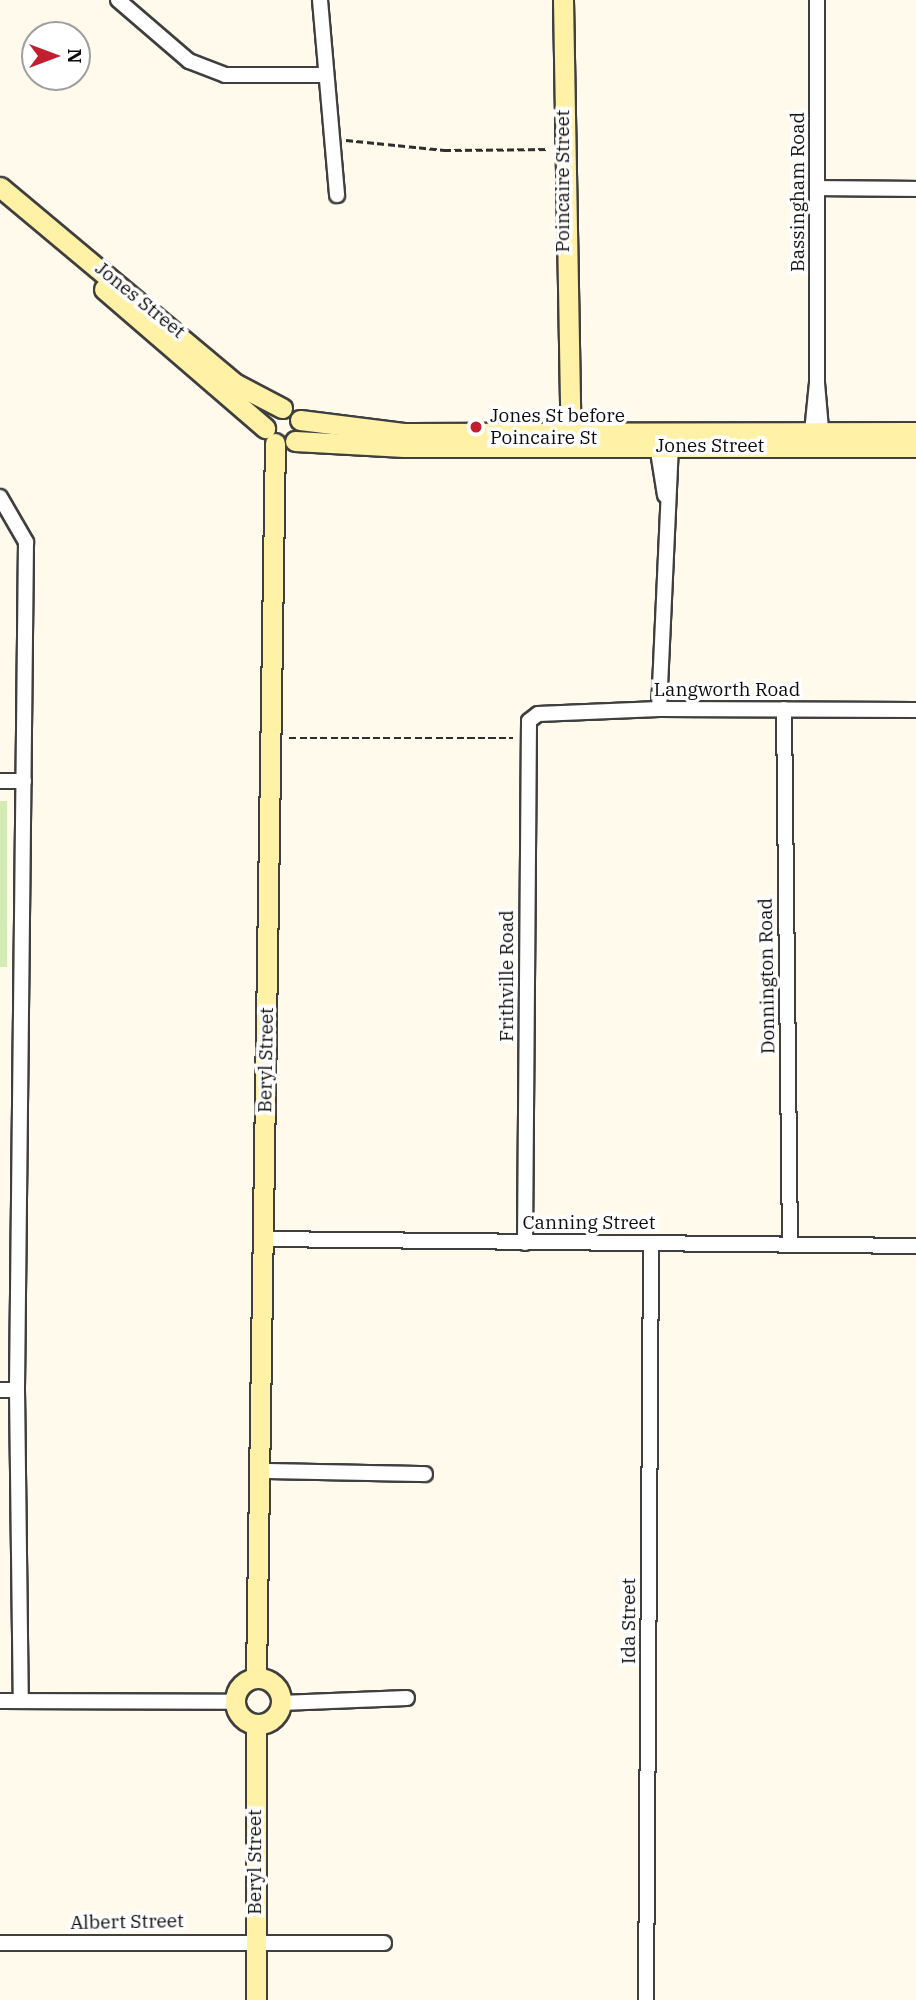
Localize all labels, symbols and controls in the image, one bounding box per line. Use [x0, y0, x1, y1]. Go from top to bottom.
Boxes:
north arrow [21, 21, 91, 91]
text: N [63, 48, 87, 64]
street label: Poincaire Street [552, 110, 574, 252]
street label: Bassingham Road [787, 112, 809, 272]
street label: Jones Street [91, 257, 189, 343]
place label: Jones St before Poincaire St [490, 405, 625, 449]
marker: Jones St before Poincaire St [468, 419, 484, 435]
street label: Jones Street [656, 435, 764, 457]
street label: Langworth Road [654, 679, 800, 701]
street label: Donnington Road [754, 898, 780, 1054]
street label: Frithville Road [496, 910, 518, 1042]
street label: Beryl Street [254, 1007, 278, 1113]
street label: Canning Street [522, 1212, 656, 1234]
street label: Ida Street [618, 1578, 640, 1664]
street label: Beryl Street [244, 1809, 266, 1915]
street label: Albert Street [70, 1910, 184, 1934]

